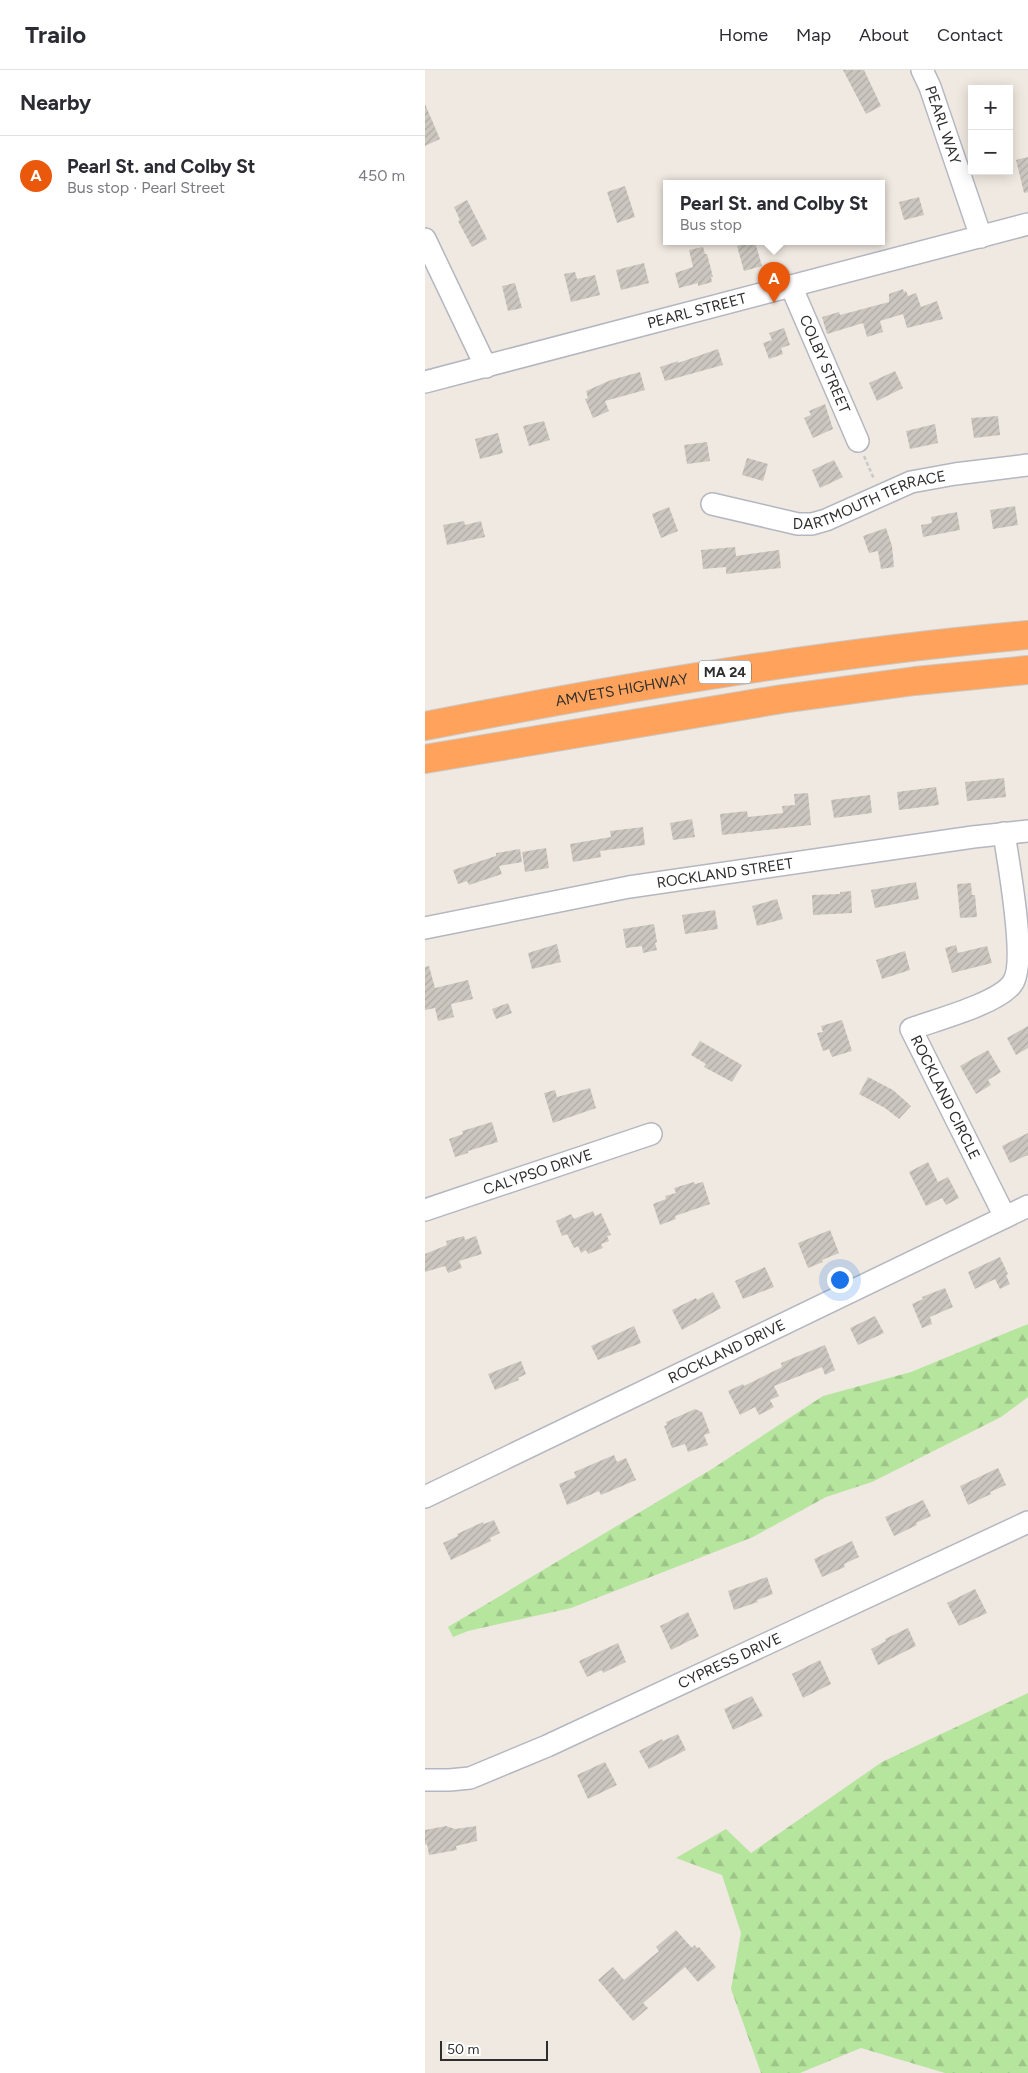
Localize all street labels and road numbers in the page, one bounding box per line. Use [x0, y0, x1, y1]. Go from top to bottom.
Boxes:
street label: PEARL WAY [921, 84, 965, 167]
street label: PEARL STREET [645, 289, 749, 332]
street label: COLBY STREET [796, 312, 854, 417]
street label: DARTMOUTH TERRACE [793, 467, 947, 533]
road number: MA 24 [699, 660, 751, 684]
street label: AMVETS HIGHWAY [554, 670, 689, 710]
street label: ROCKLAND STREET [656, 854, 795, 892]
street label: ROCKLAND CIRCLE [907, 1032, 984, 1162]
street label: CALYPSO DRIVE [481, 1145, 595, 1199]
street label: ROCKLAND DRIVE [665, 1316, 788, 1387]
street label: CYPRESS DRIVE [675, 1629, 784, 1693]

